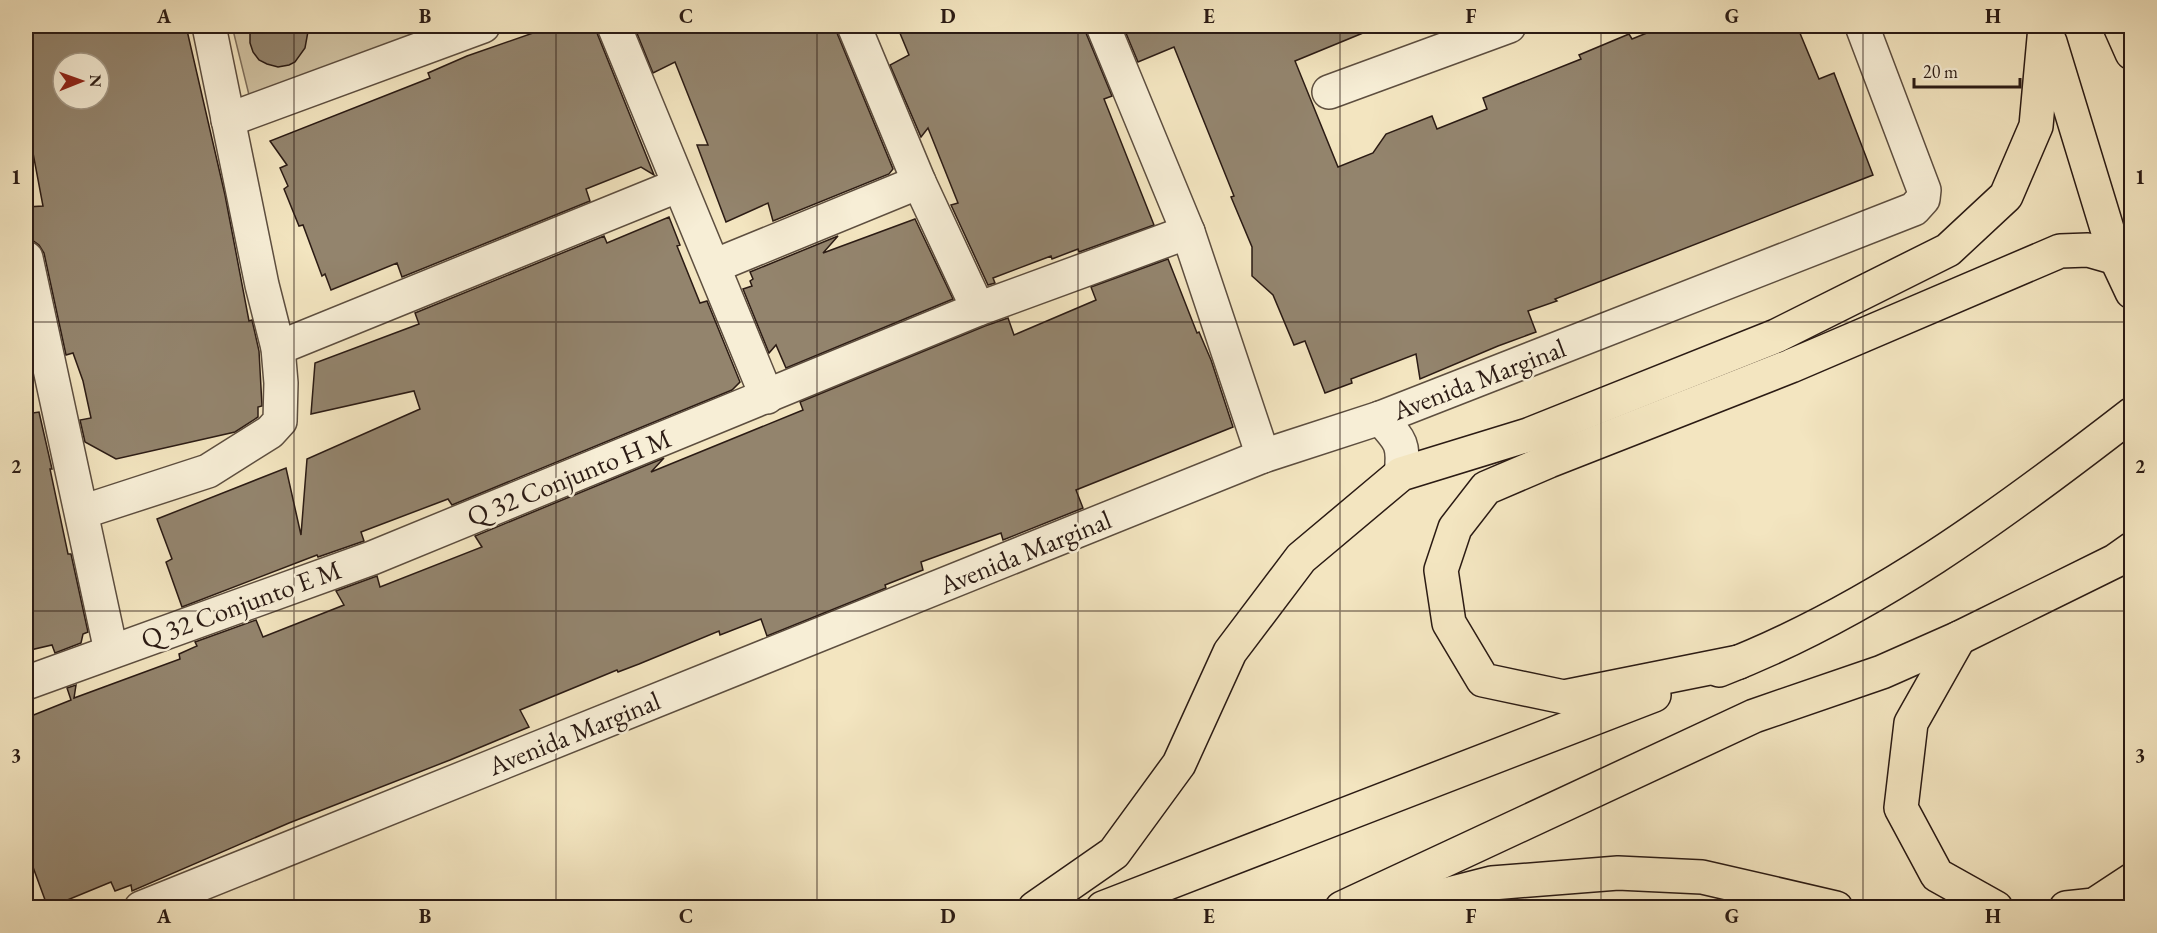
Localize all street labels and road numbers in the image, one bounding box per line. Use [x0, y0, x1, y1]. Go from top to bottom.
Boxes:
street label: Avenida Marginal [1387, 330, 1571, 428]
street label: Q 32 Conjunto H M [462, 420, 676, 534]
street label: Avenida Marginal [933, 502, 1116, 603]
street label: Q 32 Conjunto E M [136, 551, 346, 657]
street label: Avenida Marginal [482, 683, 665, 784]

